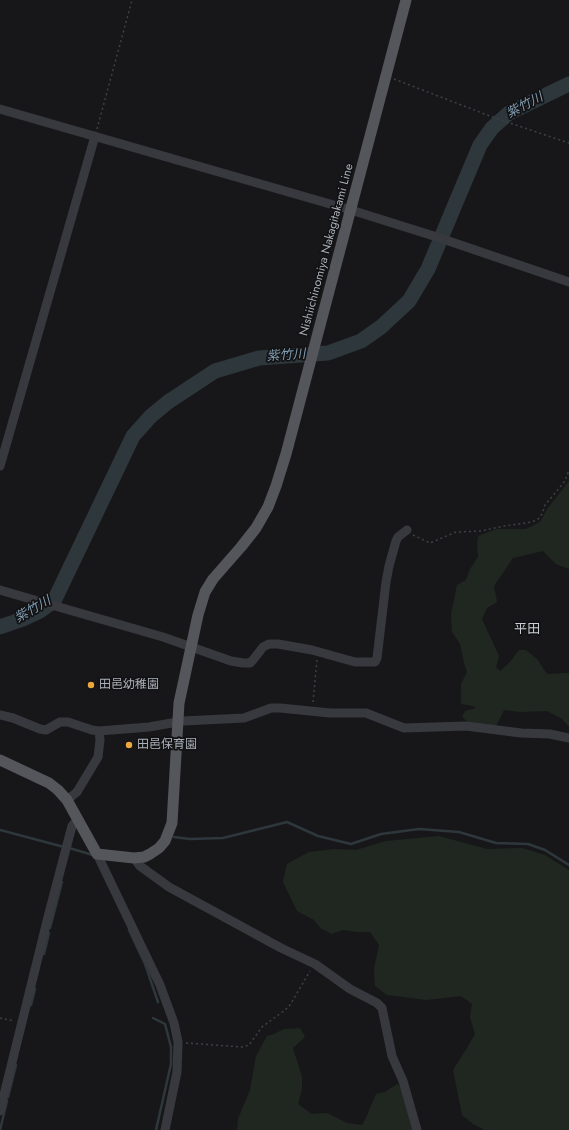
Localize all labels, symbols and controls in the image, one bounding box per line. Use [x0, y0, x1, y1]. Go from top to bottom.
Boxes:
water label: 紫竹川 [504, 90, 546, 122]
street label: Nishiichinomiya Nakagitakami Line [297, 162, 357, 338]
water label: 紫竹川 [266, 347, 306, 365]
water label: 紫竹川 [12, 593, 54, 627]
district label: 平田 [514, 622, 540, 638]
place label: 田邑幼稚園 [99, 678, 159, 692]
marker: 田邑幼稚園 [86, 680, 96, 690]
place label: 田邑保育園 [137, 738, 197, 752]
marker: 田邑保育園 [124, 740, 134, 750]

